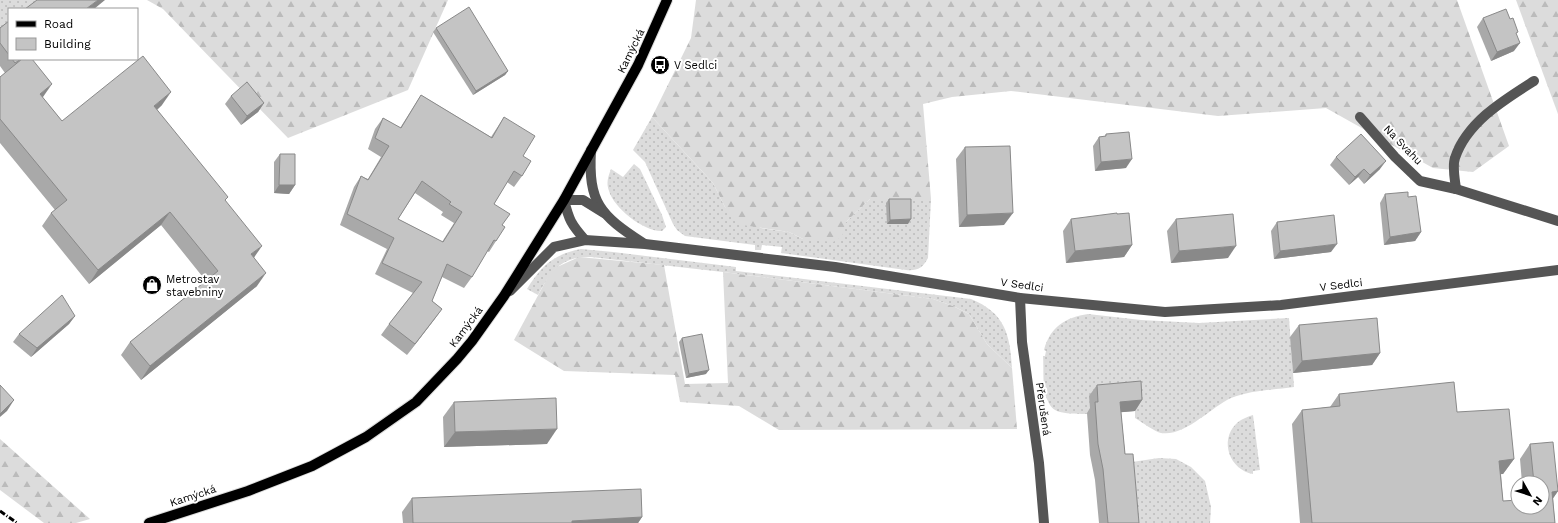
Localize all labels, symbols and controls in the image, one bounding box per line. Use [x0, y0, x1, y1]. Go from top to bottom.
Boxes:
legend [8, 8, 138, 60]
text: Road [44, 17, 73, 31]
street label: Kamýcká [615, 27, 647, 75]
text: Building [44, 37, 91, 51]
bus stop icon: V Sedlci [649, 54, 671, 76]
place label: V Sedlci [674, 59, 717, 72]
street label: Na Svahu [1381, 122, 1425, 168]
place label: Metrostav stavebniny [166, 273, 224, 299]
shop icon: Metrostav stavebniny [141, 274, 163, 296]
street label: V Sedlci [1000, 276, 1044, 294]
street label: V Sedlci [1319, 276, 1363, 294]
street label: Kamýcká [446, 304, 486, 350]
street label: Přerušená [1033, 381, 1053, 437]
north arrow [1510, 475, 1550, 515]
street label: Kamýcká [168, 482, 218, 510]
text: N [1530, 494, 1545, 508]

